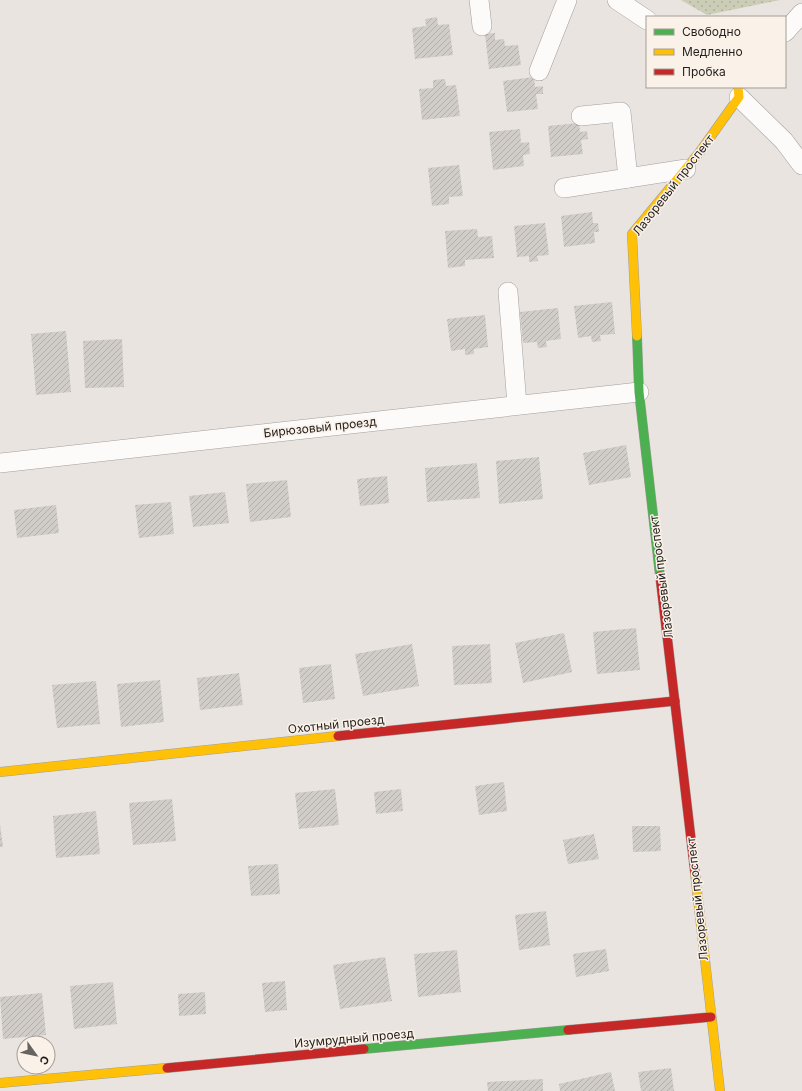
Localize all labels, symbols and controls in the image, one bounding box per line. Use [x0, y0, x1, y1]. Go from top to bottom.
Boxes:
legend [646, 16, 786, 88]
text: Свободно [682, 24, 741, 39]
text: Медленно [682, 44, 743, 59]
text: Пробка [682, 64, 726, 79]
street label: Лазоревый проспект [629, 131, 717, 238]
street label: Бирюзовый проезд [263, 414, 378, 440]
street label: Лазоревый проспект [646, 514, 676, 639]
street label: Охотный проезд [287, 711, 385, 737]
street label: Лазоревый проспект [683, 836, 711, 961]
street label: Изумрудный проезд [294, 1025, 415, 1051]
north arrow [16, 1035, 56, 1075]
text: С [36, 1053, 52, 1068]

